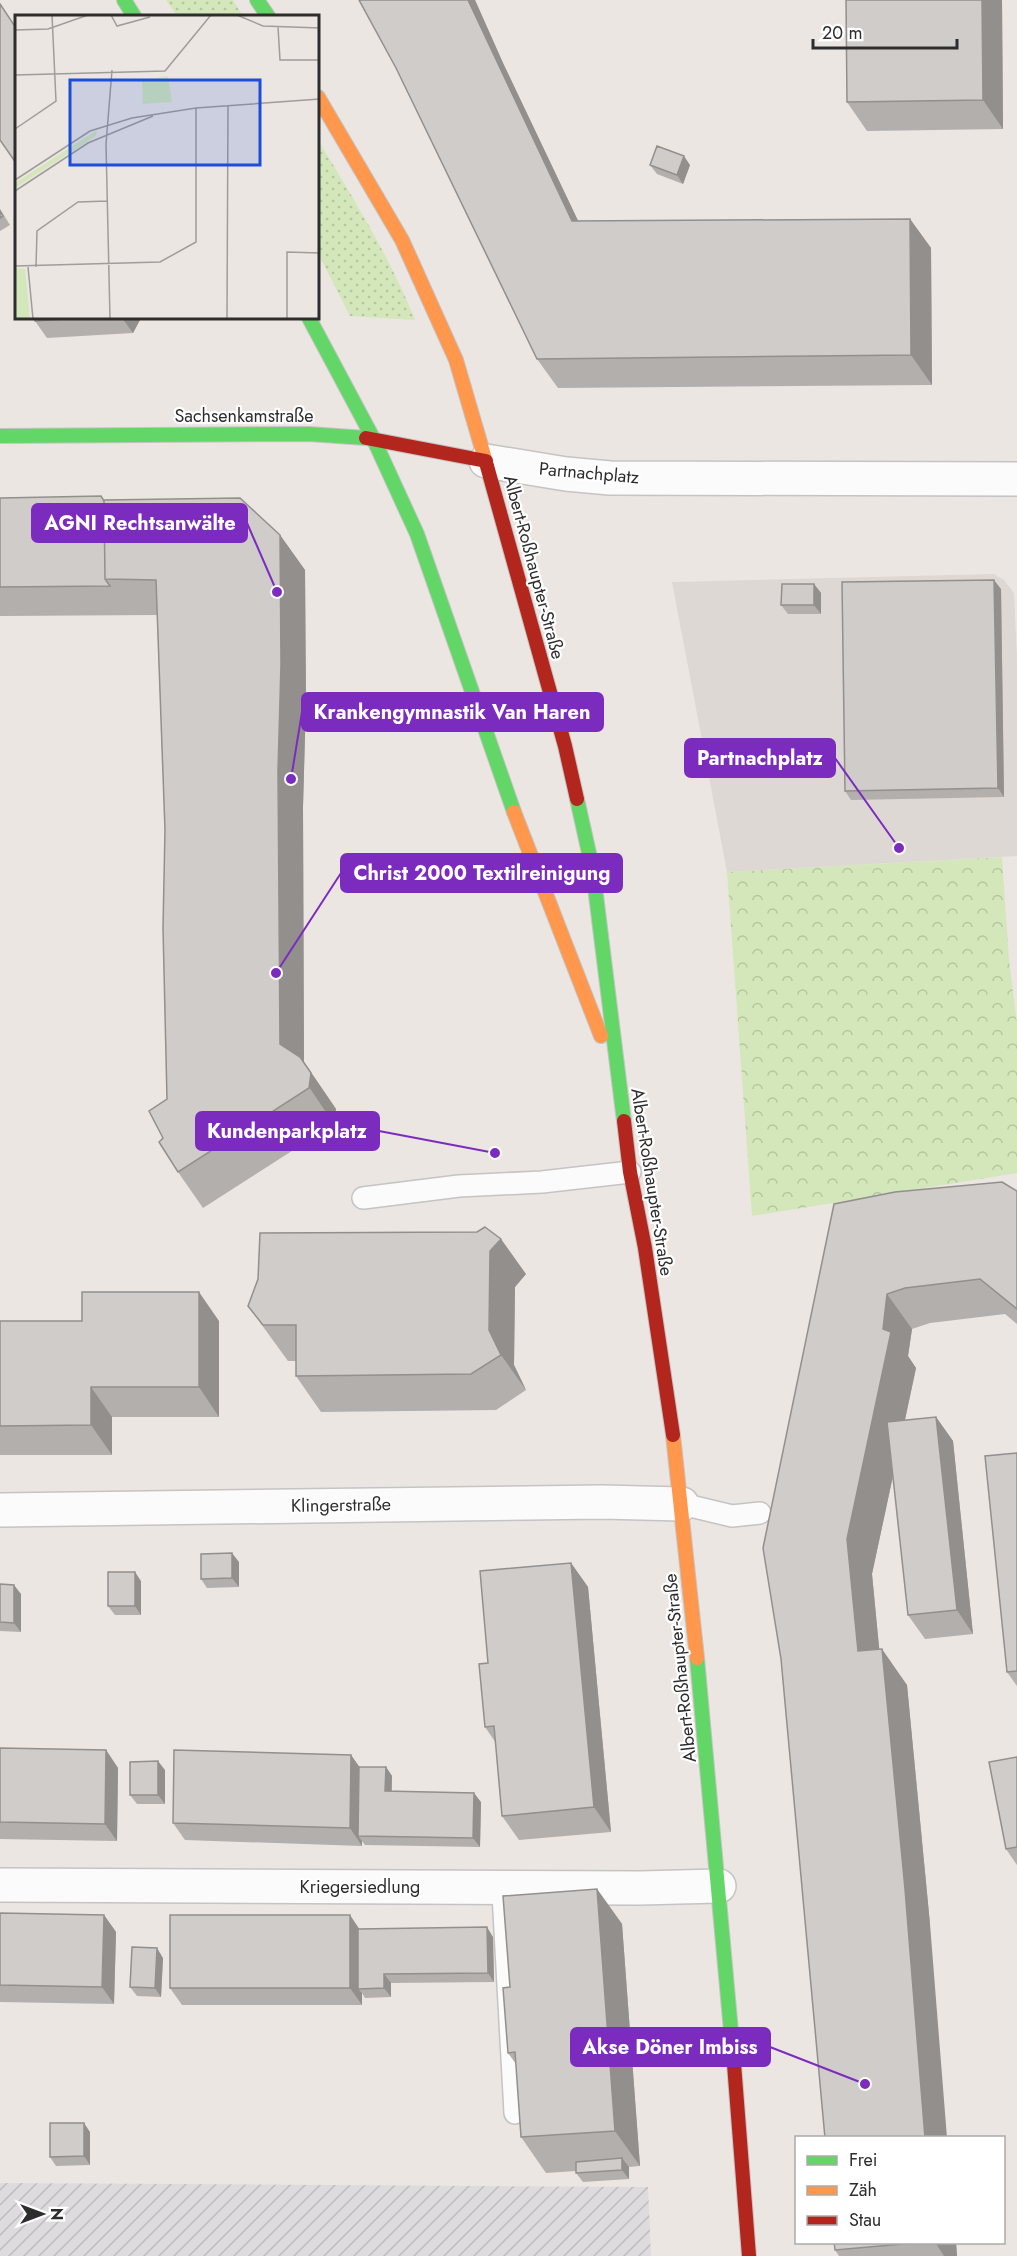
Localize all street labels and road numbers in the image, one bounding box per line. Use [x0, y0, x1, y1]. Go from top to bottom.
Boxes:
street label: Sachsenkamstraße [174, 403, 314, 429]
street label: Partnachplatz [538, 456, 641, 490]
street label: Albert-Roßhaupter-Straße [497, 472, 571, 662]
street label: Albert-Roßhaupter-Straße [624, 1086, 680, 1278]
street label: Klingerstraße [291, 1491, 391, 1519]
street label: Albert-Roßhaupter-Straße [657, 1572, 703, 1764]
street label: Kriegersiedlung [300, 1874, 420, 1900]

